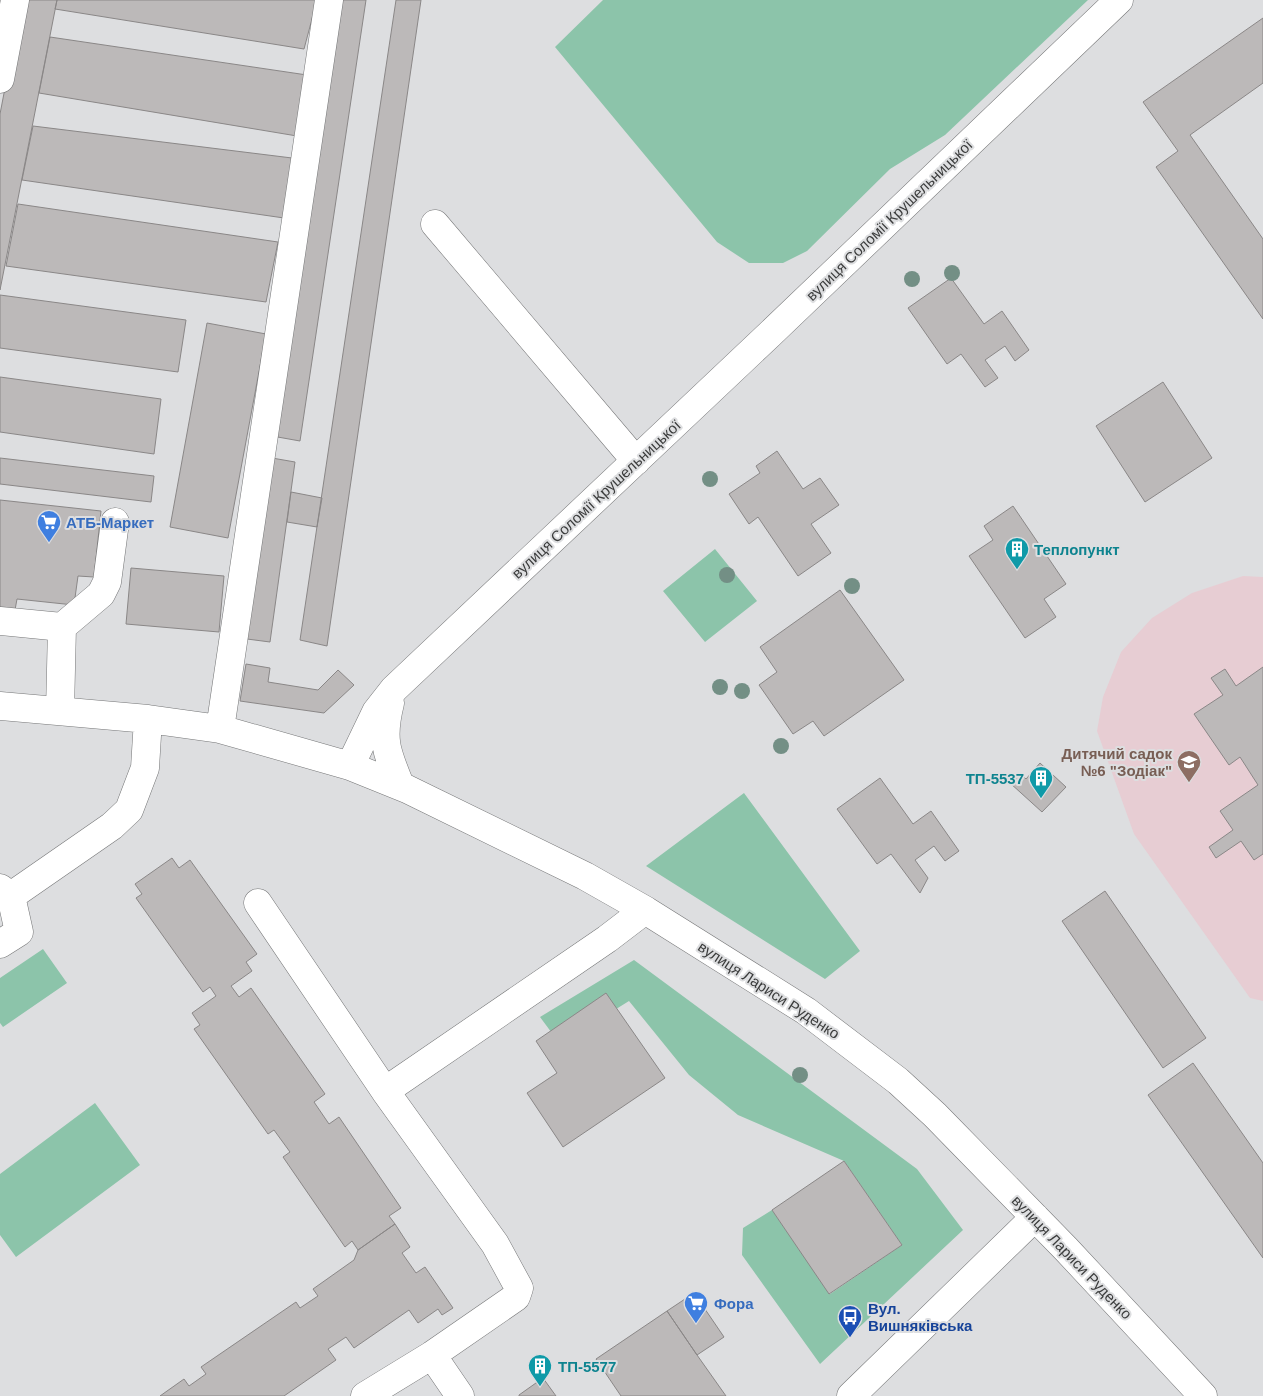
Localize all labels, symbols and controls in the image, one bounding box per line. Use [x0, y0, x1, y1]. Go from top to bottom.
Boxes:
street label: вулиця Соломії Крушельницької [803, 135, 976, 304]
street label: вулиця Соломії Крушельницької [508, 416, 684, 582]
supermarket icon: АТБ-Маркет [36, 509, 62, 543]
place label: АТБ-Маркет [66, 514, 154, 531]
building icon: Теплопункт [1004, 536, 1030, 570]
place label: Теплопункт [1034, 541, 1120, 558]
place label: Дитячий садок №6 "Зодіак" [1062, 745, 1172, 779]
school or university icon: Дитячий садок №6 "Зодіак" [1176, 749, 1202, 783]
building icon: ТП-5537 [1028, 765, 1054, 799]
place label: ТП-5537 [966, 770, 1024, 787]
street label: вулиця Лариси Руденко [695, 938, 843, 1042]
street label: вулиця Лариси Руденко [1008, 1192, 1136, 1322]
supermarket icon: Фора [683, 1290, 709, 1324]
place label: Фора [714, 1295, 754, 1312]
place label: Вул. Вишняківська [868, 1300, 973, 1334]
bus stop icon: Вул. Вишняківська [837, 1304, 863, 1338]
building icon: ТП-5577 [527, 1353, 553, 1387]
place label: ТП-5577 [558, 1358, 616, 1375]

